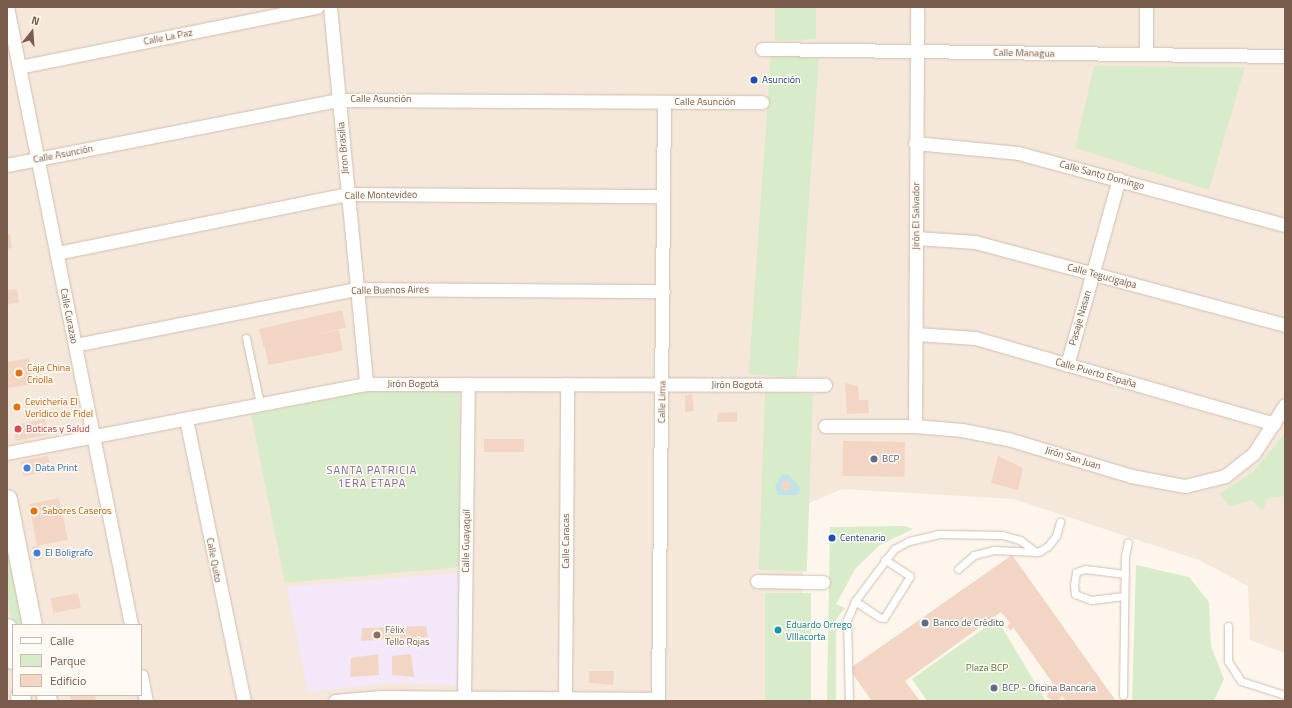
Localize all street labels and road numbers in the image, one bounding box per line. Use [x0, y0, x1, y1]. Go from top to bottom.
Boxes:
street label: Calle La Paz [142, 26, 194, 48]
street label: Calle Managua [993, 46, 1055, 60]
street label: Calle Asunción [351, 93, 411, 105]
street label: Calle Asunción [675, 96, 735, 108]
street label: Jiron Brasilia [335, 121, 351, 175]
street label: Calle Asunción [32, 142, 94, 166]
street label: Calle Santo Domingo [1058, 158, 1146, 192]
street label: Jirón El Salvador [910, 182, 922, 250]
street label: Calle Montevideo [345, 188, 417, 202]
street label: Calle Tegucigalpa [1066, 261, 1138, 291]
street label: Calle Buenos Aires [351, 283, 429, 297]
street label: Calle Curazao [58, 287, 80, 345]
street label: Pasaje Nasan [1066, 289, 1094, 347]
street label: Calle Puerto España [1054, 356, 1138, 390]
street label: Jirón Bogotá [387, 378, 439, 390]
street label: Jirón Bogotá [711, 379, 763, 391]
street label: Calle Lima [656, 381, 668, 423]
street label: Jirón San Juan [1044, 444, 1102, 472]
street label: Calle Guayaquil [459, 509, 473, 573]
street label: Calle Caracas [560, 513, 572, 569]
street label: Calle Quito [204, 537, 224, 583]

